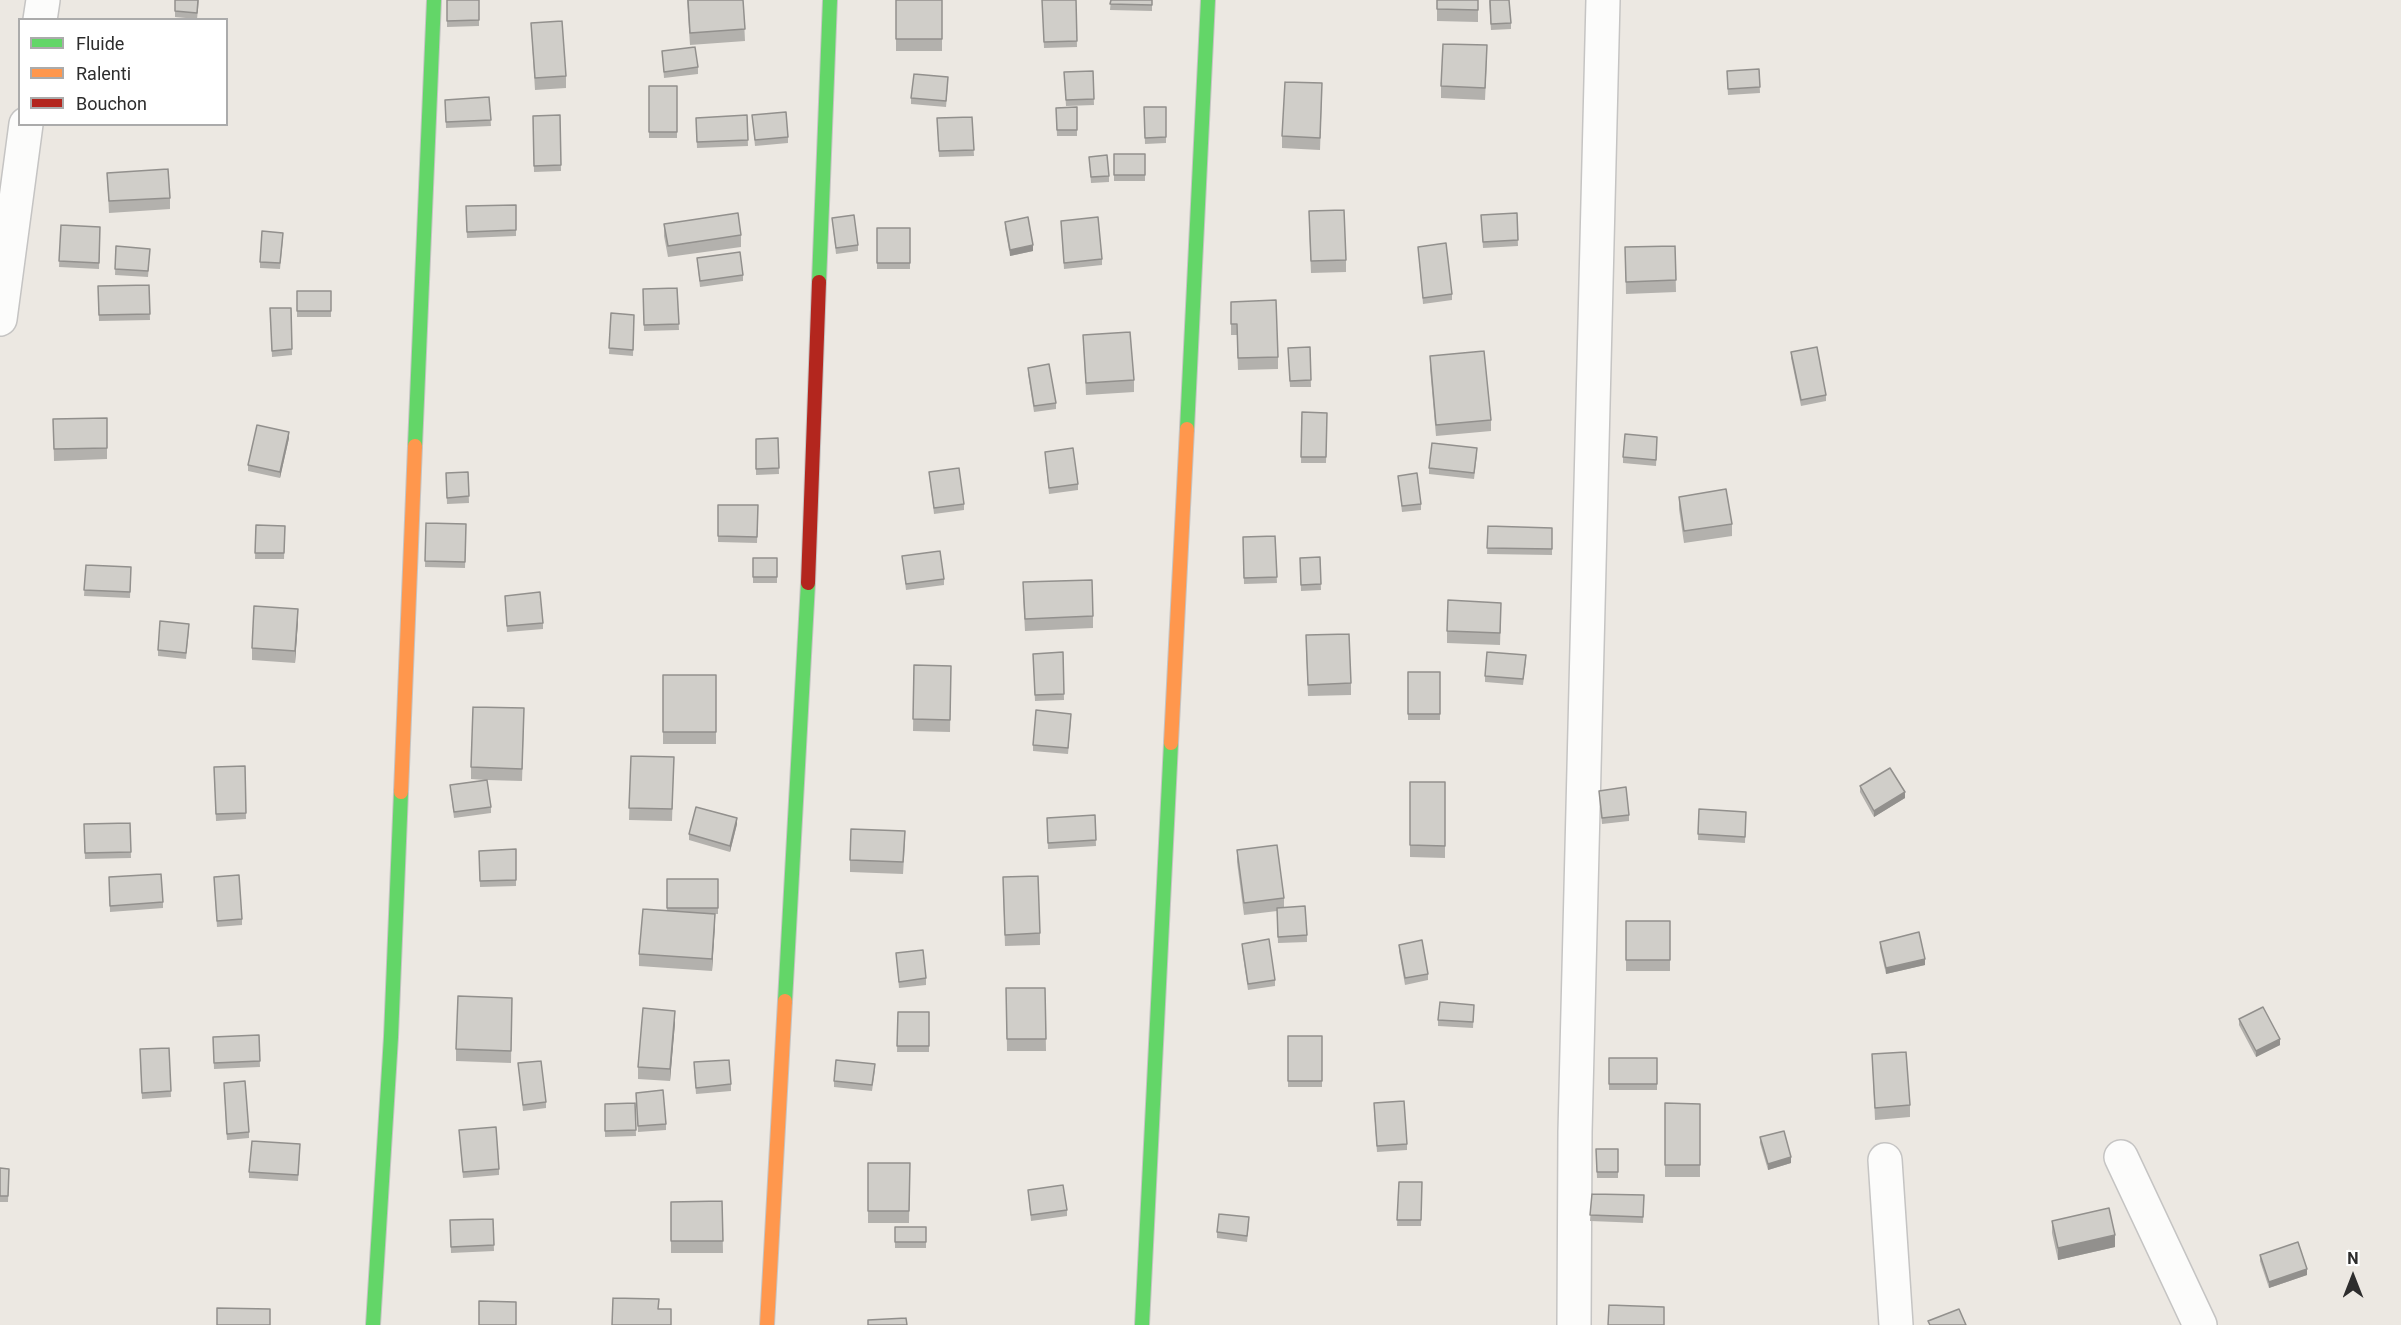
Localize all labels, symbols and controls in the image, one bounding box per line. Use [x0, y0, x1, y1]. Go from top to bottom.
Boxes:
legend [18, 18, 228, 126]
text: Fluide [76, 33, 124, 54]
text: Ralenti [76, 63, 131, 84]
text: Bouchon [76, 93, 147, 114]
north arrow [2323, 1247, 2383, 1307]
text: N [2347, 1249, 2359, 1268]

